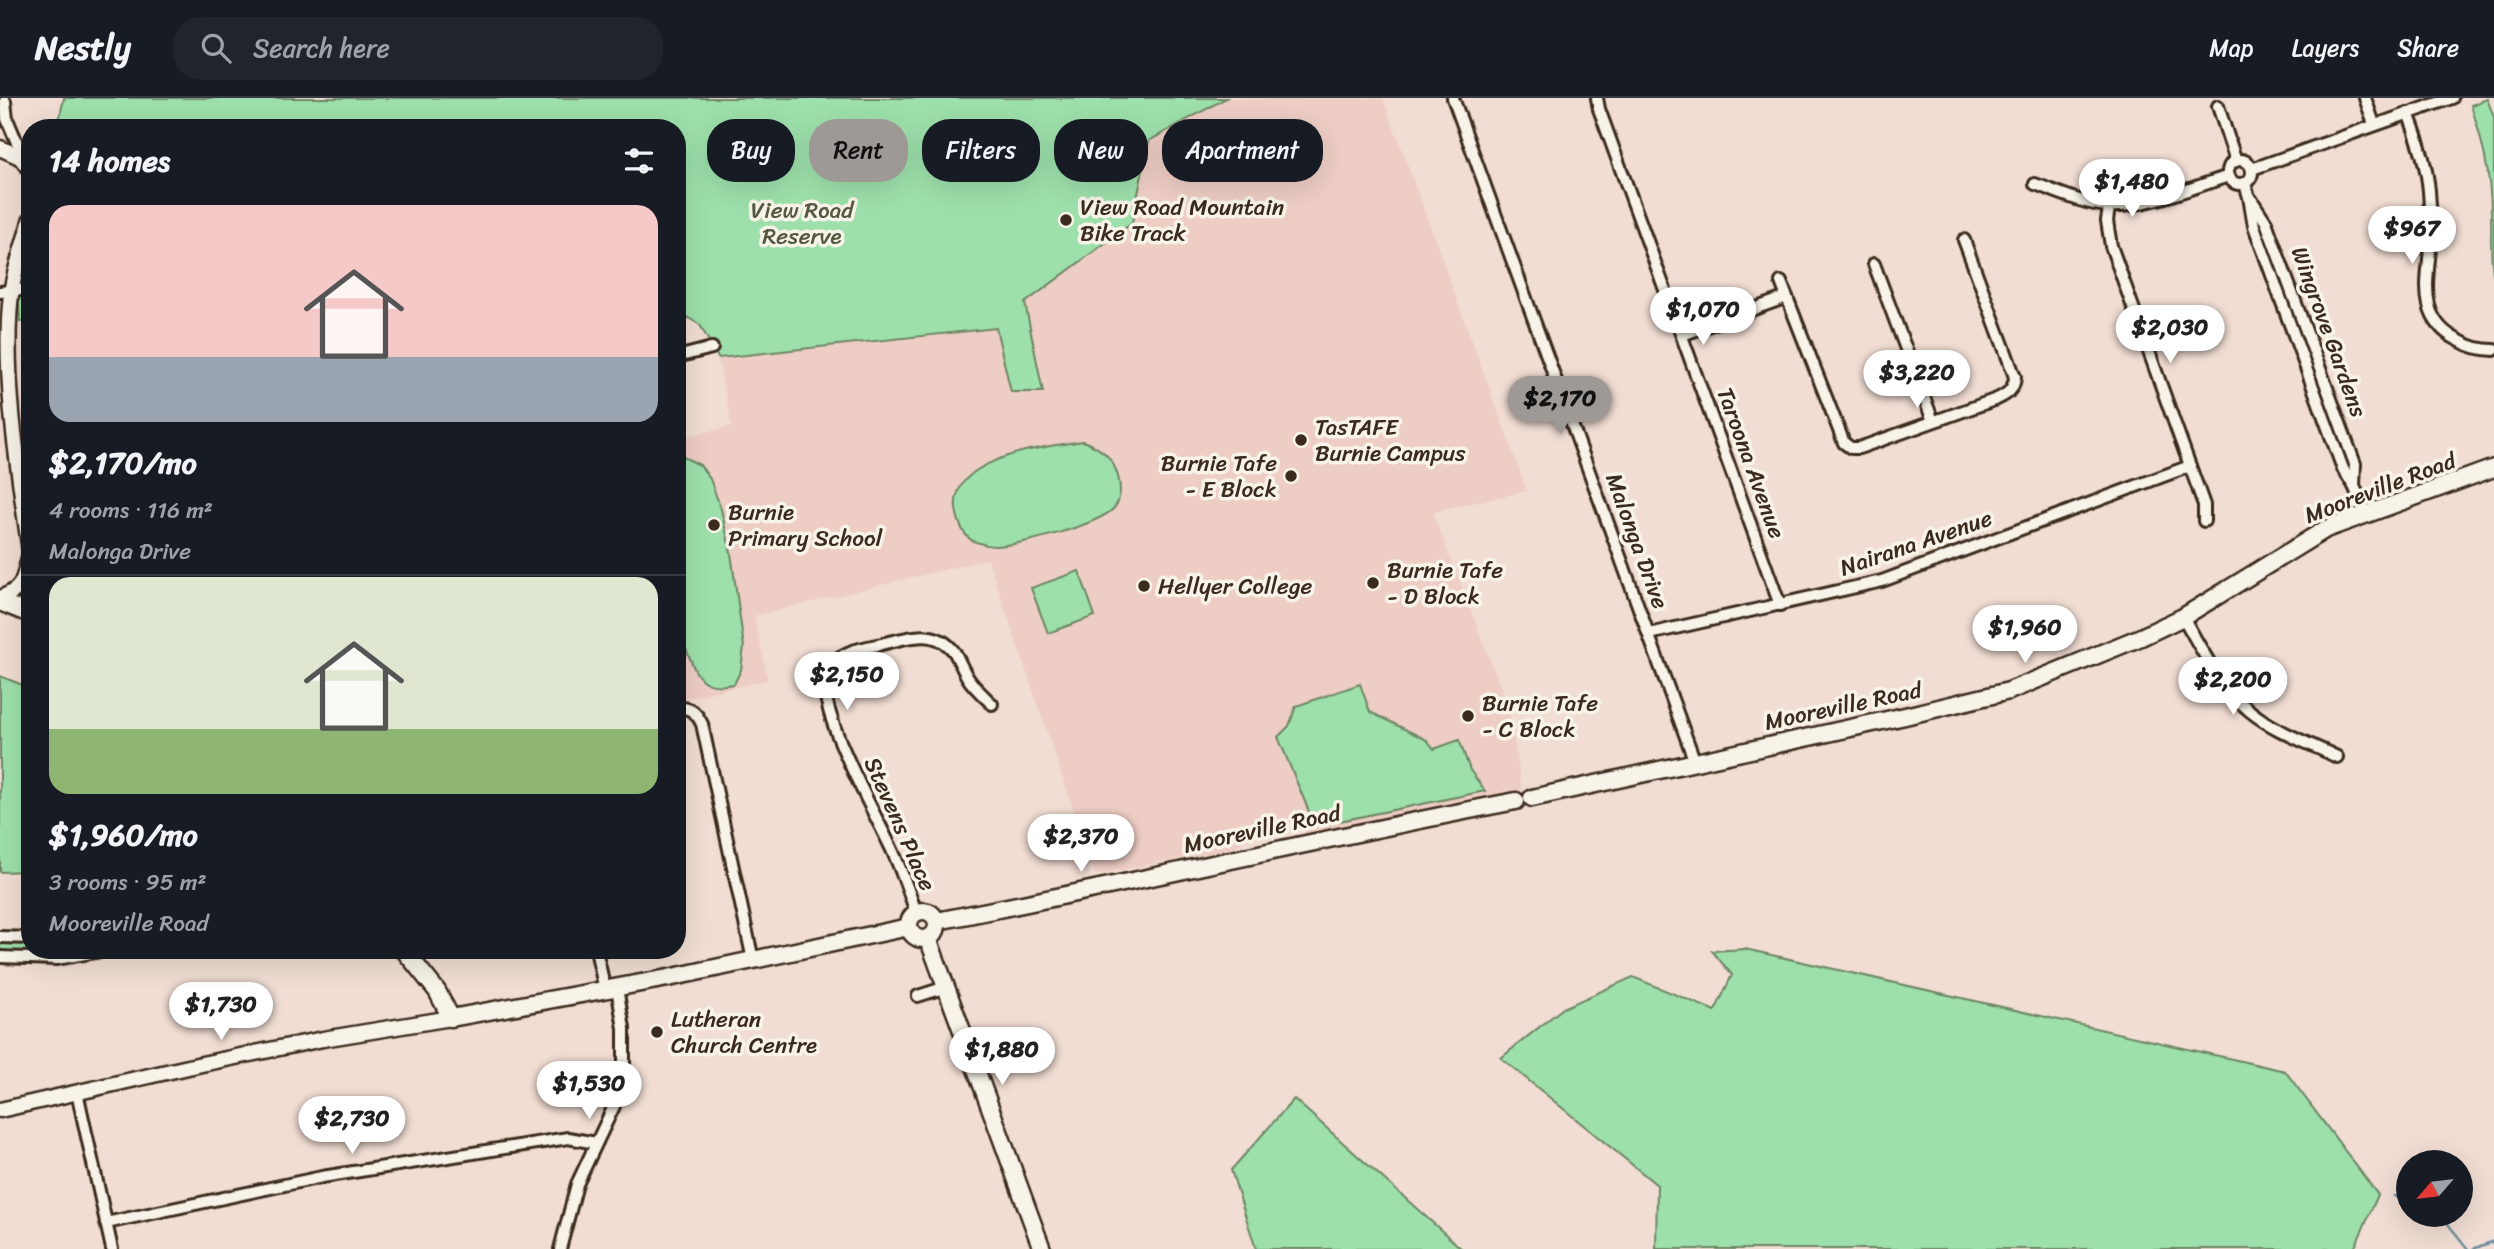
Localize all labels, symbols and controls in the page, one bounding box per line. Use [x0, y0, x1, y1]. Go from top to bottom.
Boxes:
search box [173, 17, 663, 80]
text: Nestly [35, 19, 131, 77]
text: Search here [253, 25, 390, 71]
text: Map [2209, 27, 2254, 69]
text: Layers [2292, 27, 2359, 69]
text: Share [2397, 27, 2459, 69]
icon: search [197, 29, 235, 67]
chip: Buy [707, 119, 795, 182]
chip: Rent [809, 119, 908, 182]
chip: Filters [922, 119, 1040, 182]
chip: New [1054, 119, 1148, 182]
chip: Apartment [1162, 119, 1323, 182]
text: 14 homes [49, 134, 170, 188]
icon: filters [620, 142, 658, 180]
pin: $1,480 [2075, 159, 2189, 219]
text: $1,480 [2095, 161, 2169, 202]
place label: View Road Mountain Bike Track [1080, 187, 1284, 254]
park label: View Road Reserve [751, 190, 855, 257]
pin: $967 [2371, 206, 2453, 266]
text: $967 [2384, 208, 2440, 249]
marker: View Road Mountain Bike Track [1058, 212, 1074, 228]
street label: Wingrove Gardens [2279, 241, 2379, 424]
icon: home [291, 251, 417, 377]
pin: $1,070 [1646, 288, 1760, 347]
text: $1,070 [1666, 289, 1740, 330]
pin: $2,030 [2113, 306, 2227, 365]
text: $2,030 [2132, 307, 2208, 348]
pin: $3,220 [1860, 350, 1974, 410]
text: $3,220 [1879, 352, 1955, 393]
pin: $2,170 [1503, 376, 1617, 436]
text: $2,170 [1524, 378, 1596, 419]
street label: Taroona Avenue [1705, 381, 1797, 545]
place label: TasTAFE Burnie Campus [1315, 407, 1466, 474]
marker: TasTAFE Burnie Campus [1293, 432, 1309, 448]
text: $2,170/mo [49, 436, 197, 490]
street label: Mooreville Road [2298, 440, 2464, 536]
place label: Burnie Tafe - E Block [1161, 443, 1277, 510]
street label: Malonga Drive [1593, 467, 1681, 615]
marker: Burnie Tafe - E Block [1283, 468, 1299, 484]
text: 4 rooms · 116 m² [49, 490, 213, 531]
place label: Burnie Primary School [728, 492, 883, 559]
street label: Nairana Avenue [1834, 498, 1998, 588]
marker: Burnie Primary School [706, 517, 722, 533]
text: Malonga Drive [49, 531, 191, 572]
place label: Burnie Tafe - D Block [1387, 550, 1503, 617]
place label: Hellyer College [1158, 566, 1313, 607]
marker: Burnie Tafe - D Block [1365, 575, 1381, 591]
marker: Hellyer College [1136, 578, 1152, 594]
pin: $1,960 [1968, 606, 2082, 665]
text: $1,960 [1988, 607, 2062, 648]
icon: home [291, 623, 417, 749]
pin: $2,150 [790, 652, 904, 712]
text: $2,150 [810, 654, 884, 695]
pin: $2,200 [2176, 658, 2290, 717]
text: $2,200 [2194, 659, 2272, 700]
street label: Mooreville Road [1761, 669, 1927, 743]
place label: Burnie Tafe - C Block [1482, 683, 1598, 750]
marker: Burnie Tafe - C Block [1460, 708, 1476, 724]
street label: Stevens Place [852, 750, 948, 898]
street label: Mooreville Road [1180, 792, 1346, 866]
text: $1,960/mo [49, 808, 198, 862]
pin: $2,370 [1024, 814, 1138, 874]
text: $2,370 [1043, 816, 1119, 857]
text: 3 rooms · 95 m² [49, 862, 206, 903]
text: Mooreville Road [49, 903, 209, 944]
pin: $1,730 [164, 982, 278, 1042]
text: $1,730 [185, 984, 257, 1025]
place label: Lutheran Church Centre [671, 999, 817, 1066]
marker: Lutheran Church Centre [649, 1024, 665, 1040]
pin: $1,880 [945, 1028, 1059, 1087]
text: $1,880 [965, 1029, 1039, 1070]
pin: $1,530 [532, 1062, 646, 1121]
text: $1,530 [553, 1063, 625, 1104]
pin: $2,730 [295, 1096, 409, 1156]
text: $2,730 [314, 1098, 390, 1139]
north arrow [2396, 1150, 2473, 1227]
map controls [2396, 1150, 2473, 1227]

